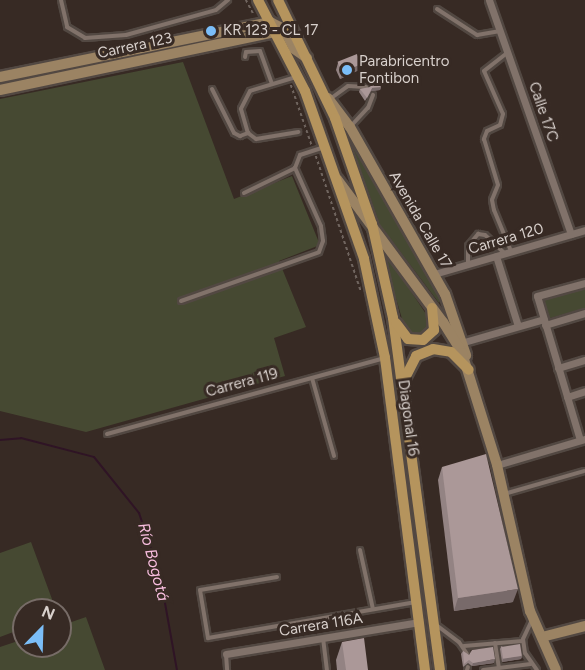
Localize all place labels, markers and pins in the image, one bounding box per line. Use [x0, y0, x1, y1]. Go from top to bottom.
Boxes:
place label: KR 123 - CL 17 [223, 22, 318, 40]
marker: KR 123 - CL 17 [204, 24, 218, 38]
place label: Parabricentro Fontibon [359, 52, 449, 87]
marker: Parabricentro Fontibon [340, 63, 354, 77]

